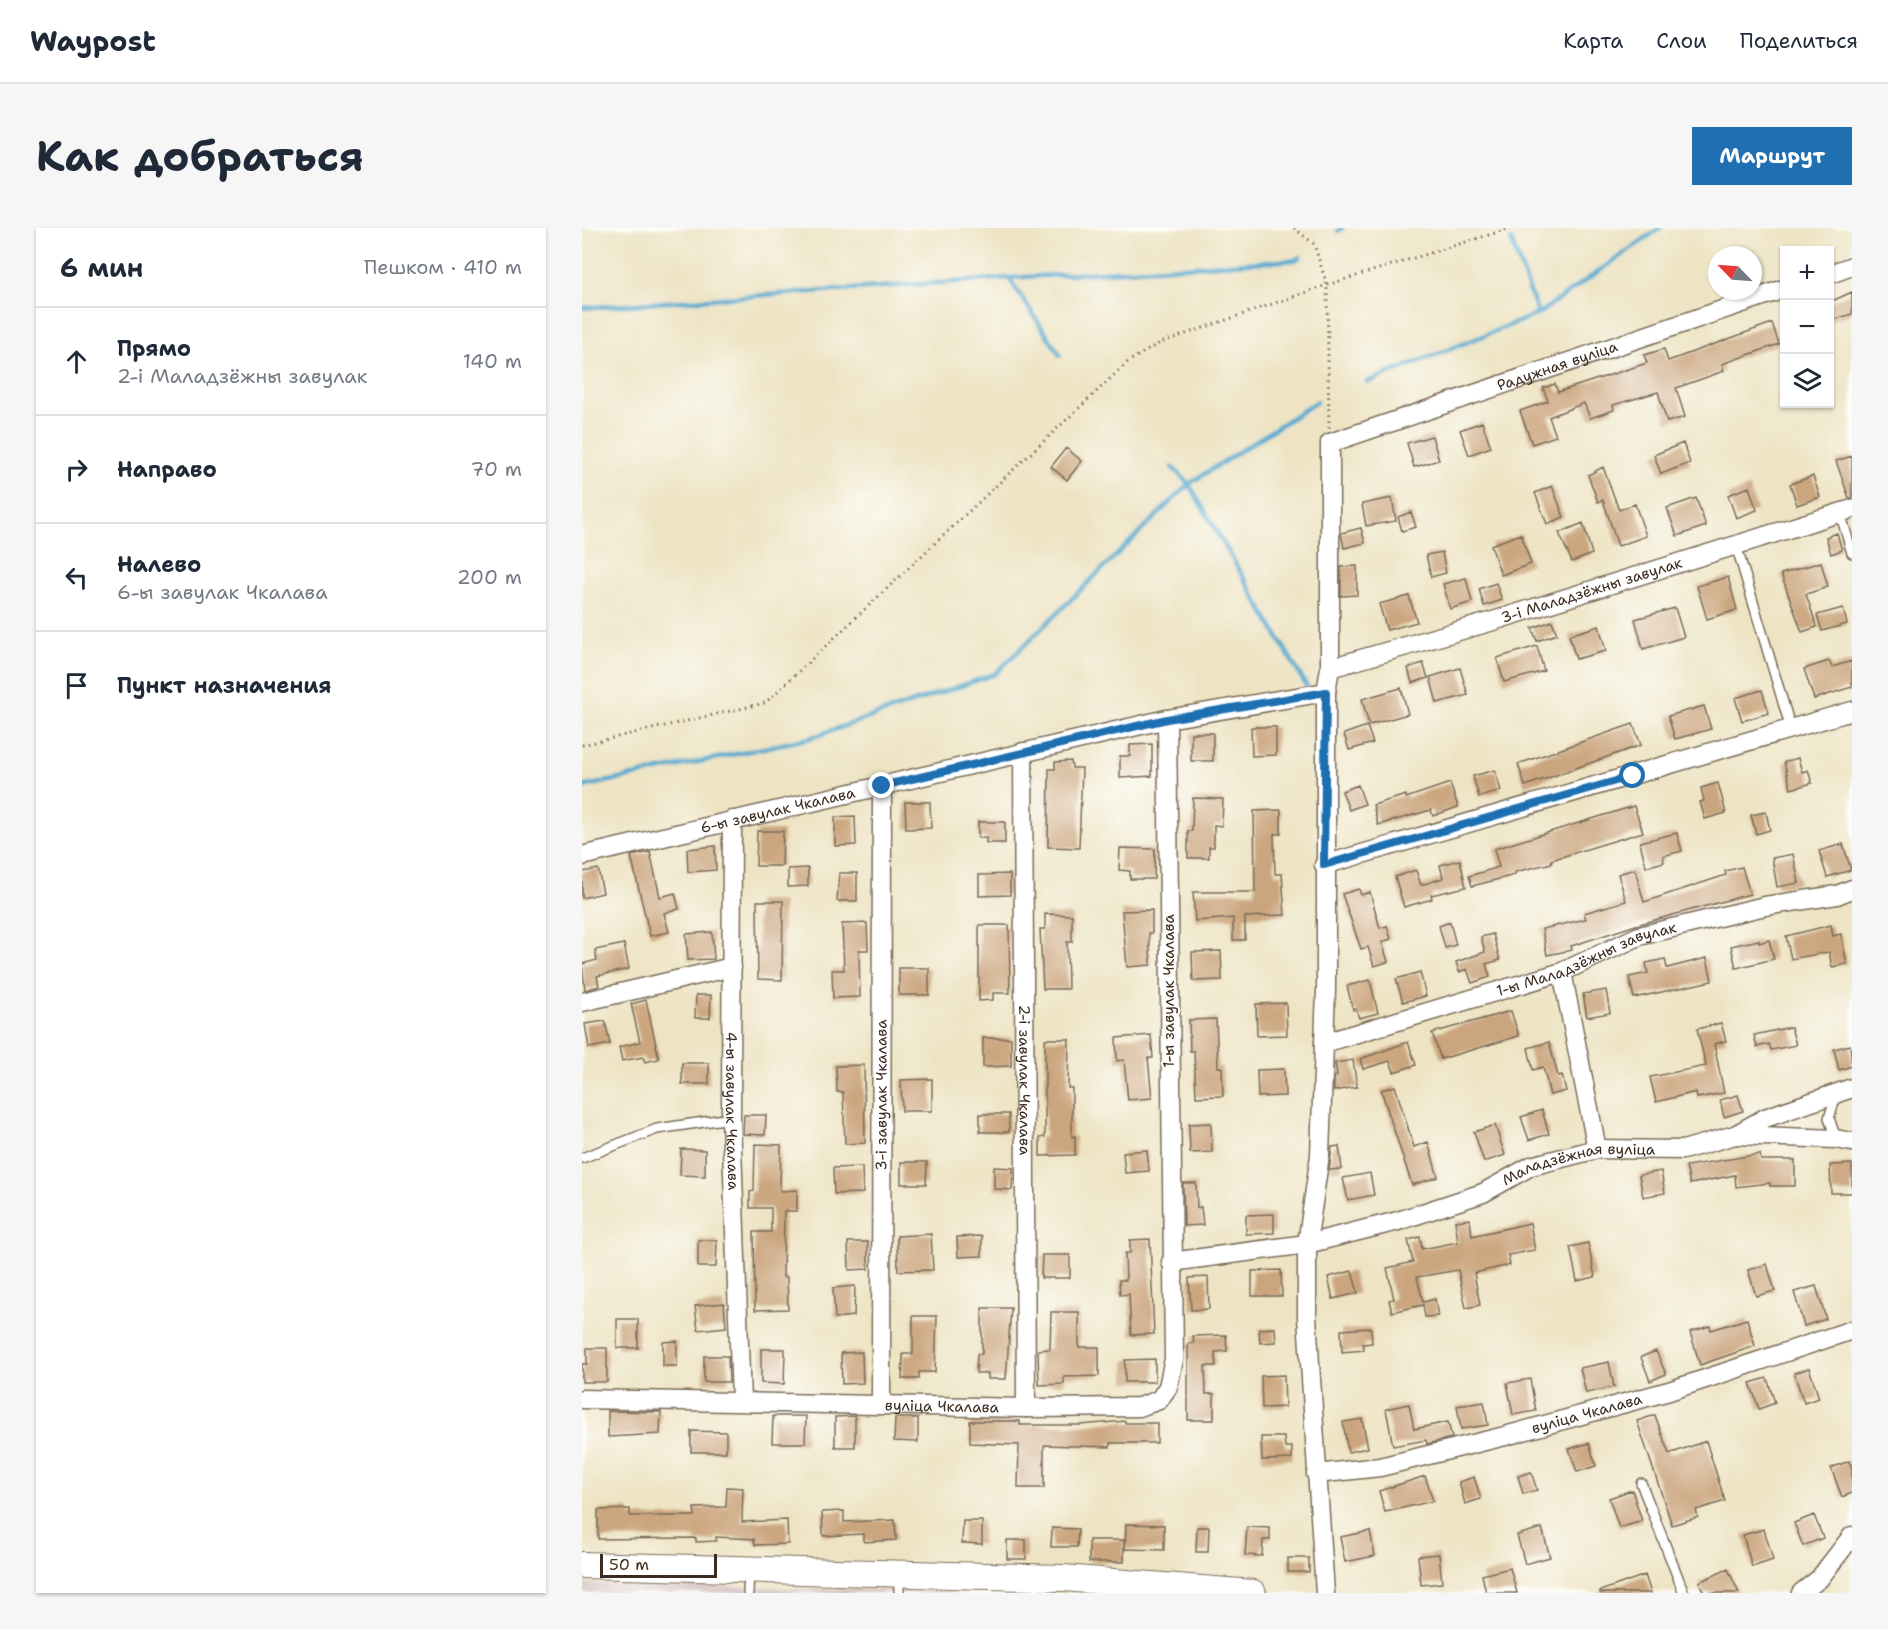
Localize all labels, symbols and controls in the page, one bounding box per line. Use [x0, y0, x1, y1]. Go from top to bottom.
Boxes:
text: Waypost [30, 22, 156, 60]
text: Карта [1563, 27, 1623, 55]
text: Слои [1656, 27, 1707, 55]
text: Поделиться [1740, 27, 1858, 55]
button: Маршрут [1692, 127, 1852, 185]
text: Как добраться [36, 128, 364, 184]
north arrow [1708, 246, 1762, 300]
map controls [1780, 246, 1834, 408]
button: + [1780, 246, 1834, 300]
text: 6 мин [60, 250, 143, 285]
text: Пешком · 410 m [364, 254, 522, 280]
button: − [1780, 300, 1834, 354]
text: Прямо [117, 334, 191, 363]
street label: Радужная вуліца [1494, 336, 1621, 396]
icon: ahead [60, 345, 93, 378]
text: 140 m [463, 348, 522, 374]
button: layers [1780, 354, 1834, 408]
text: 2-і Маладзёжны завулак [117, 363, 367, 389]
icon: right [60, 453, 93, 486]
text: Направо [117, 455, 217, 484]
text: 70 m [470, 456, 522, 482]
text: Налево [117, 550, 201, 579]
street label: 3-і Маладзёжны завулак [1499, 553, 1685, 628]
icon: left [60, 561, 93, 594]
text: 200 m [457, 564, 522, 590]
text: 6-ы завулак Чкалава [117, 579, 328, 605]
icon: arrive [60, 669, 93, 702]
text: Пункт назначения [117, 671, 331, 700]
route start [1619, 762, 1645, 788]
route end [868, 772, 894, 798]
street label: 6-ы завулак Чкалава [698, 782, 858, 838]
street label: 1-ы завулак Чкалава [1159, 914, 1179, 1068]
street label: 1-ы Маладзёжны завулак [1494, 917, 1678, 1001]
street label: 2-і завулак Чкалава [1014, 1005, 1035, 1156]
street label: 3-і завулак Чкалава [871, 1019, 892, 1171]
street label: 4-ы завулак Чкалава [721, 1032, 744, 1191]
street label: Маладзёжная вуліца [1499, 1139, 1656, 1190]
street label: вуліца Чкалава [1529, 1389, 1645, 1438]
street label: вуліца Чкалава [885, 1395, 1000, 1417]
scale bar [600, 1551, 717, 1578]
text: 50 m [609, 1554, 649, 1575]

